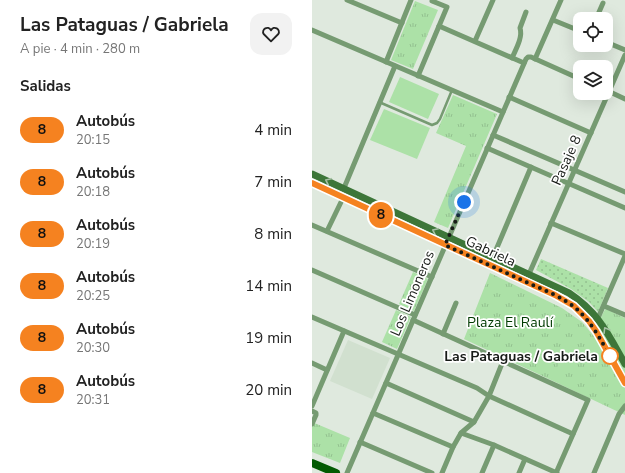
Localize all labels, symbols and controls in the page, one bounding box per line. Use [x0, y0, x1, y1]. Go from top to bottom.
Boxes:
text: Las Pataguas / Gabriela [20, 12, 229, 38]
map controls [573, 12, 613, 100]
button: locate [573, 12, 613, 52]
button: heart [250, 13, 292, 55]
text: A pie · 4 min · 280 m [20, 40, 140, 58]
button: layers [573, 60, 613, 100]
text: Salidas [20, 76, 71, 96]
text: Autobús [76, 111, 135, 131]
text: 8 [38, 120, 46, 139]
text: 4 min [254, 120, 292, 140]
text: 20:15 [76, 131, 110, 149]
street label: Pasaje 8 [547, 132, 586, 188]
text: Autobús [76, 163, 135, 183]
text: 8 [38, 172, 46, 191]
text: 7 min [254, 172, 292, 192]
one-way arrow [325, 178, 332, 186]
text: 20:18 [76, 183, 110, 201]
your location [454, 192, 474, 212]
line badge: 8 [368, 202, 394, 228]
text: 8 [377, 205, 385, 224]
text: Autobús [76, 215, 135, 235]
text: 8 [38, 224, 46, 243]
text: 8 min [254, 224, 292, 244]
one-way arrow [432, 228, 440, 236]
street label: Gabriela [463, 232, 519, 271]
text: 20:19 [76, 235, 110, 253]
street label: Los Limoneros [386, 247, 439, 339]
text: Autobús [76, 267, 135, 287]
text: 8 [38, 276, 46, 295]
text: 14 min [245, 276, 292, 296]
text: 20:25 [76, 287, 110, 305]
park label: Plaza El Raulí [467, 313, 554, 332]
text: Autobús [76, 319, 135, 339]
one-way arrow [603, 327, 610, 334]
text: 8 [38, 328, 46, 347]
text: 19 min [245, 328, 292, 348]
text: 20:30 [76, 339, 110, 357]
place label: Las Pataguas / Gabriela [444, 347, 598, 366]
marker: Las Pataguas / Gabriela [601, 347, 619, 365]
text: Autobús [76, 371, 135, 391]
text: 8 [38, 380, 46, 399]
text: 20 min [245, 380, 292, 400]
text: 20:31 [76, 391, 110, 409]

